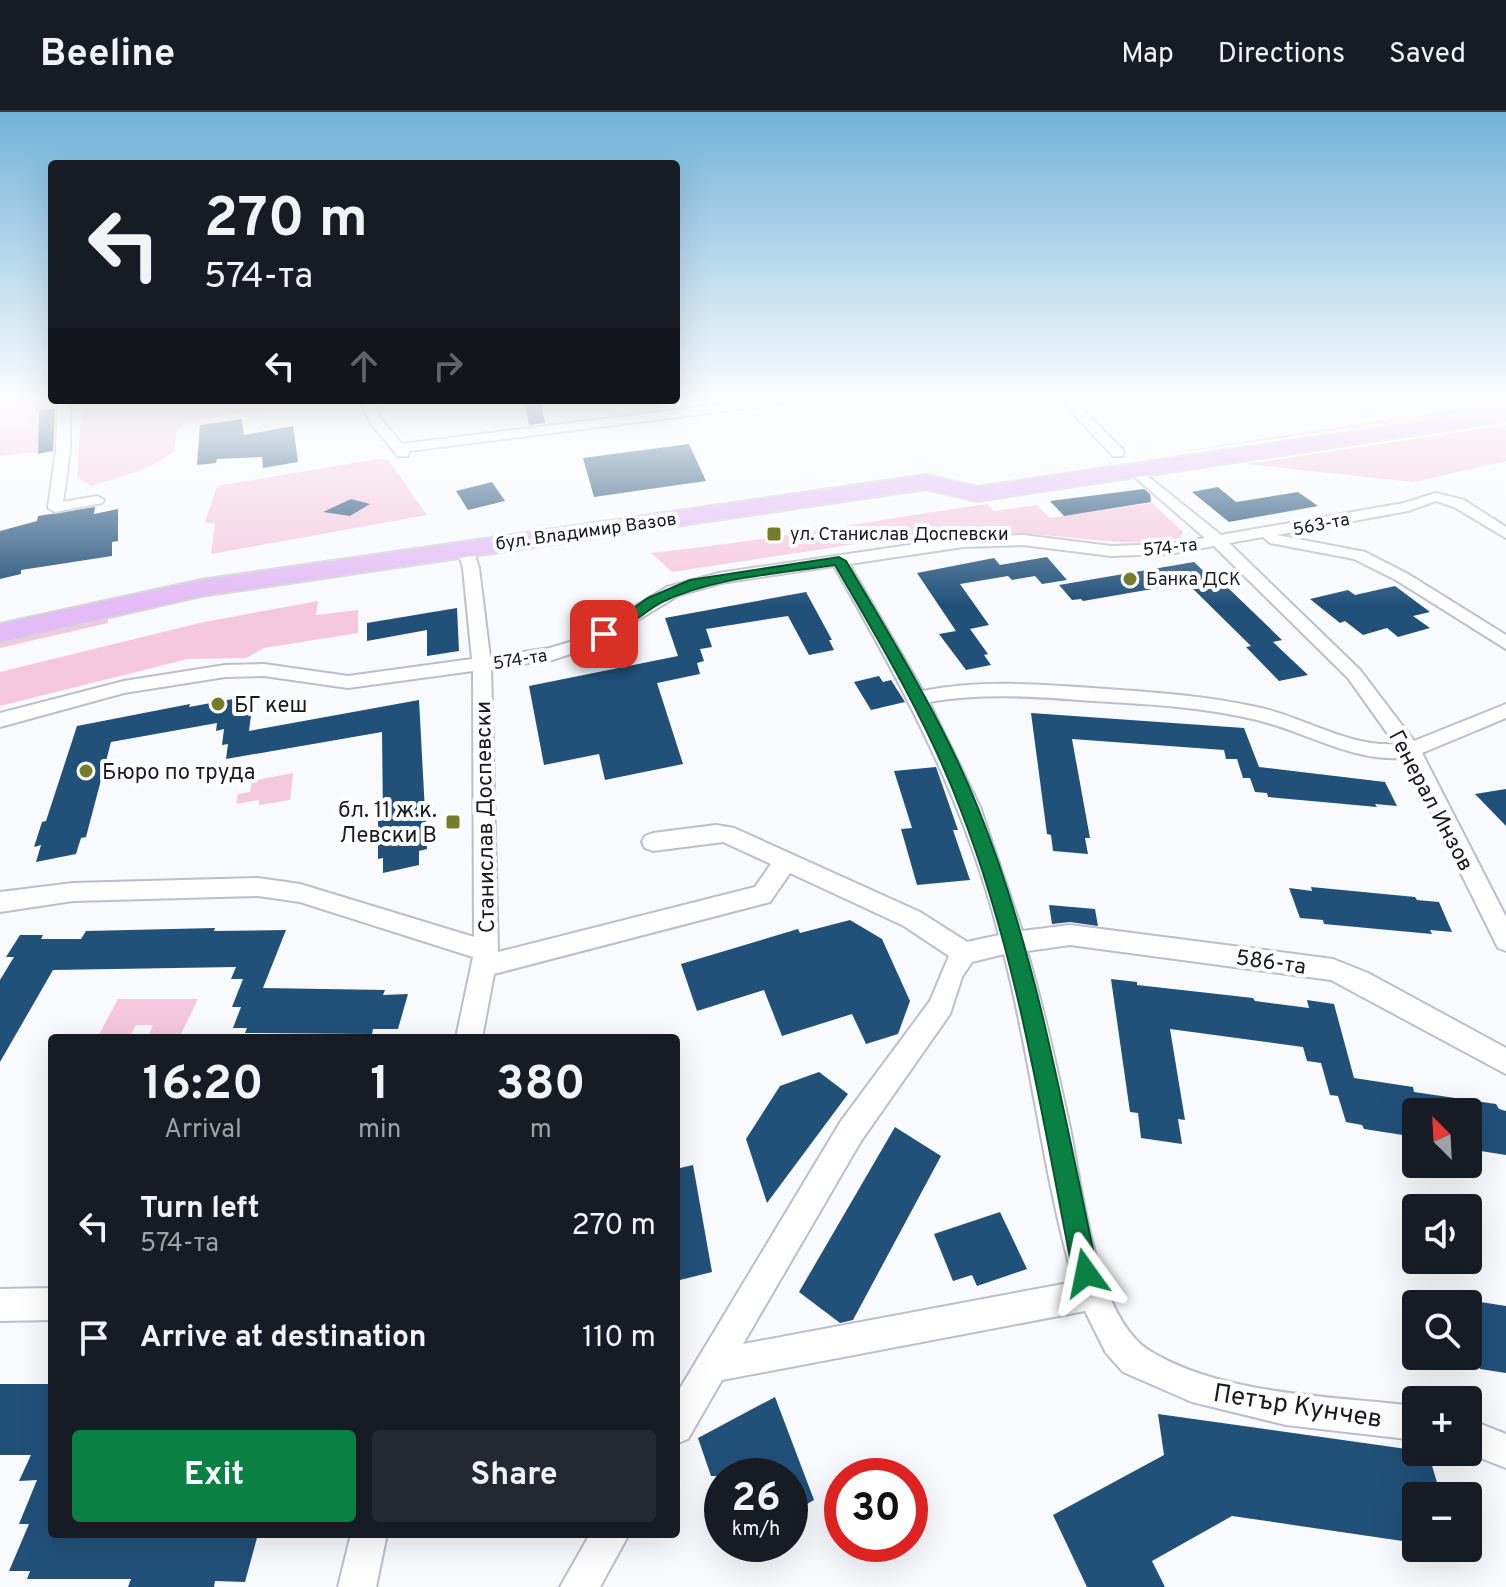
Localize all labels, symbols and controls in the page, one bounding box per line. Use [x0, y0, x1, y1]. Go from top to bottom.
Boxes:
text: Beeline [40, 31, 175, 80]
text: Map [1121, 37, 1174, 73]
text: Directions [1218, 37, 1345, 73]
text: Saved [1389, 37, 1466, 73]
text: 270 m [204, 186, 368, 256]
icon: left [72, 192, 176, 296]
text: 574-та [204, 255, 313, 301]
icon: left [258, 344, 302, 388]
icon: ahead [342, 344, 386, 388]
icon: right [426, 344, 470, 388]
street label: бул. Владимир Вазов [494, 508, 678, 557]
street label: 563-та [1291, 509, 1352, 542]
place label: ул. Станислав Доспевски [790, 524, 1009, 547]
marker: ул. Станислав Доспевски [765, 525, 783, 543]
street label: 574-та [1142, 534, 1199, 563]
place label: Банка ДСК [1146, 569, 1241, 592]
marker: Банка ДСК [1121, 570, 1139, 588]
pin [570, 600, 638, 668]
icon: arrive [582, 612, 626, 656]
street label: 574-та [491, 645, 549, 676]
place label: БГ кеш [234, 693, 307, 720]
marker: БГ кеш [209, 695, 227, 713]
street label: Станислав Доспевски [471, 701, 502, 933]
street label: Генерал Инзов [1381, 726, 1478, 876]
place label: Бюро по труда [102, 760, 255, 787]
marker: Бюро по труда [77, 762, 95, 780]
place label: бл. 11 ж.к. Левски В [338, 798, 437, 850]
marker: бл. 11 ж.к. Левски В [444, 813, 462, 831]
street label: 586-та [1234, 945, 1308, 982]
text: 16:20 [142, 1056, 264, 1116]
text: 1 [370, 1056, 389, 1116]
text: 380 [496, 1056, 586, 1116]
north arrow [1402, 1098, 1482, 1178]
map controls [1402, 1098, 1482, 1562]
text: Arrival [164, 1114, 242, 1147]
text: min [358, 1114, 401, 1147]
text: m [530, 1114, 552, 1147]
text: Turn left [140, 1191, 260, 1228]
button: sound [1402, 1194, 1482, 1274]
icon: left [72, 1204, 116, 1248]
text: 270 m [571, 1208, 656, 1245]
text: 574-та [140, 1228, 219, 1261]
position arrow [1044, 1231, 1128, 1315]
button: search [1402, 1290, 1482, 1370]
icon: arrive [72, 1316, 116, 1360]
text: Arrive at destination [140, 1320, 426, 1357]
text: 110 m [582, 1320, 656, 1357]
street label: Петър Кунчев [1211, 1378, 1384, 1437]
button: + [1402, 1386, 1482, 1466]
button: Exit [72, 1430, 356, 1522]
button: Share [372, 1430, 656, 1522]
speed limit sign: 30 [824, 1458, 928, 1562]
text: 26 [731, 1475, 781, 1525]
button: − [1402, 1482, 1482, 1562]
text: km/h [732, 1517, 780, 1543]

